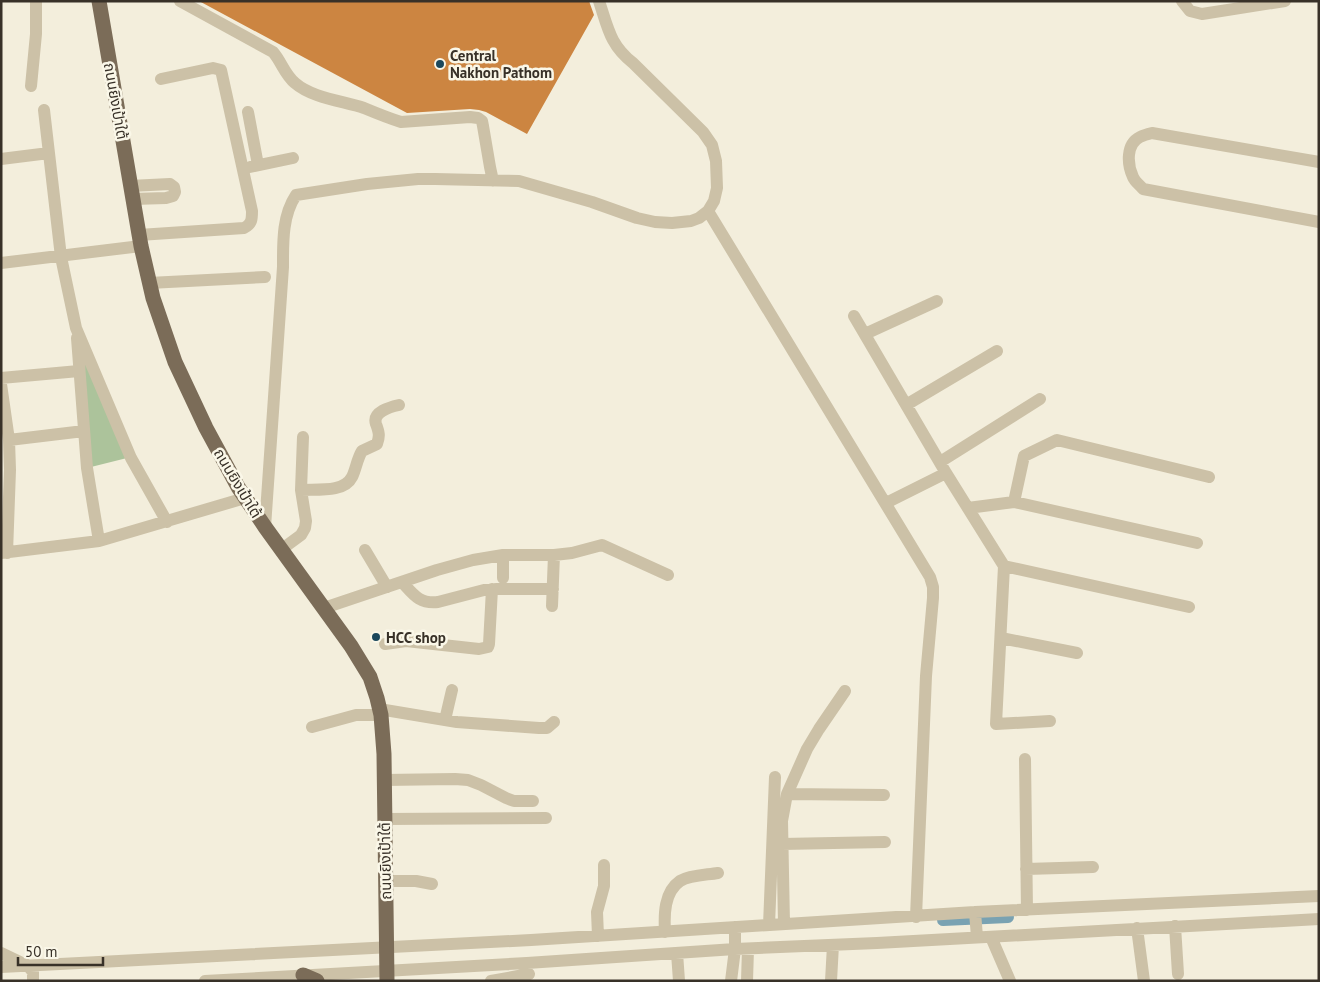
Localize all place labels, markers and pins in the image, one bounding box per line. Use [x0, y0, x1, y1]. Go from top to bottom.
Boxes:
place label: Central Nakhon Pathom [450, 46, 552, 82]
marker: Central Nakhon Pathom [434, 58, 446, 70]
place label: HCC shop [386, 628, 446, 647]
marker: HCC shop [370, 631, 382, 643]

